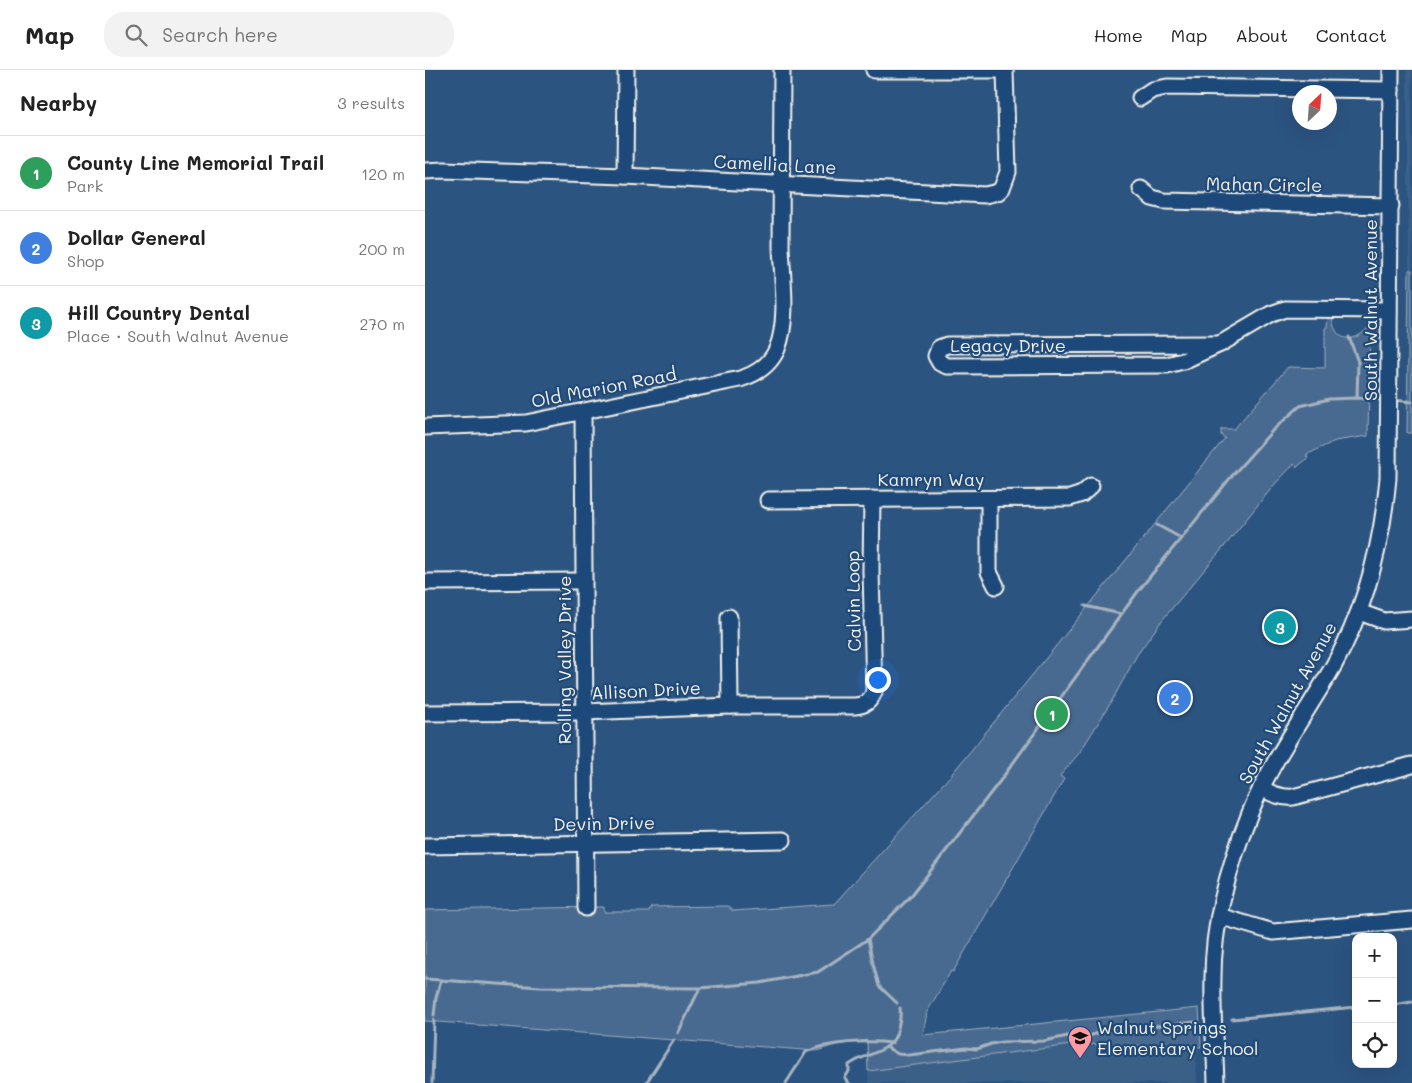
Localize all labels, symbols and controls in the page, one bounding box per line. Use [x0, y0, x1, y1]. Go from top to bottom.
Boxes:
search box [104, 12, 454, 57]
text: Map [25, 19, 74, 50]
icon: search [122, 21, 150, 49]
text: Search here [162, 22, 278, 47]
text: Home [1094, 23, 1143, 47]
text: Map [1171, 23, 1207, 47]
text: About [1235, 23, 1288, 47]
text: Contact [1316, 23, 1387, 47]
north arrow [1292, 85, 1337, 130]
text: Nearby [20, 89, 97, 116]
text: 3 results [337, 92, 405, 113]
street label: Camellia Lane [713, 149, 837, 179]
text: County Line Memorial Trail [67, 150, 324, 175]
text: 1 [32, 163, 40, 184]
text: 120 m [361, 163, 405, 184]
street label: Mahan Circle [1206, 171, 1322, 197]
text: Park [67, 175, 103, 196]
street label: South Walnut Avenue [1358, 219, 1382, 401]
text: Dollar General [67, 225, 206, 250]
text: 2 [32, 238, 40, 259]
text: 200 m [358, 238, 405, 259]
text: Shop [67, 250, 104, 271]
text: Hill Country Dental [67, 300, 250, 325]
text: 3 [31, 313, 41, 334]
text: 270 m [359, 313, 405, 334]
text: Place · South Walnut Avenue [67, 325, 289, 346]
street label: Legacy Drive [950, 333, 1066, 357]
street label: Old Marion Road [529, 361, 678, 413]
street label: Kamryn Way [877, 467, 985, 491]
street label: Calvin Loop [840, 550, 866, 652]
street label: Rolling Valley Drive [552, 576, 576, 744]
pin: 3 [1264, 608, 1296, 646]
street label: South Walnut Avenue [1233, 617, 1342, 788]
your location [865, 667, 891, 693]
street label: Allison Drive [591, 675, 701, 705]
pin: 2 [1159, 679, 1191, 717]
pin: 1 [1036, 695, 1068, 733]
street label: Devin Drive [553, 810, 655, 836]
map controls [1352, 933, 1397, 1068]
button: + [1352, 933, 1397, 978]
button: − [1352, 978, 1397, 1023]
place label: Walnut Springs Elementary School [1097, 1015, 1259, 1060]
button: locate [1352, 1023, 1397, 1068]
school or university icon: Walnut Springs Elementary School [1067, 1025, 1093, 1059]

